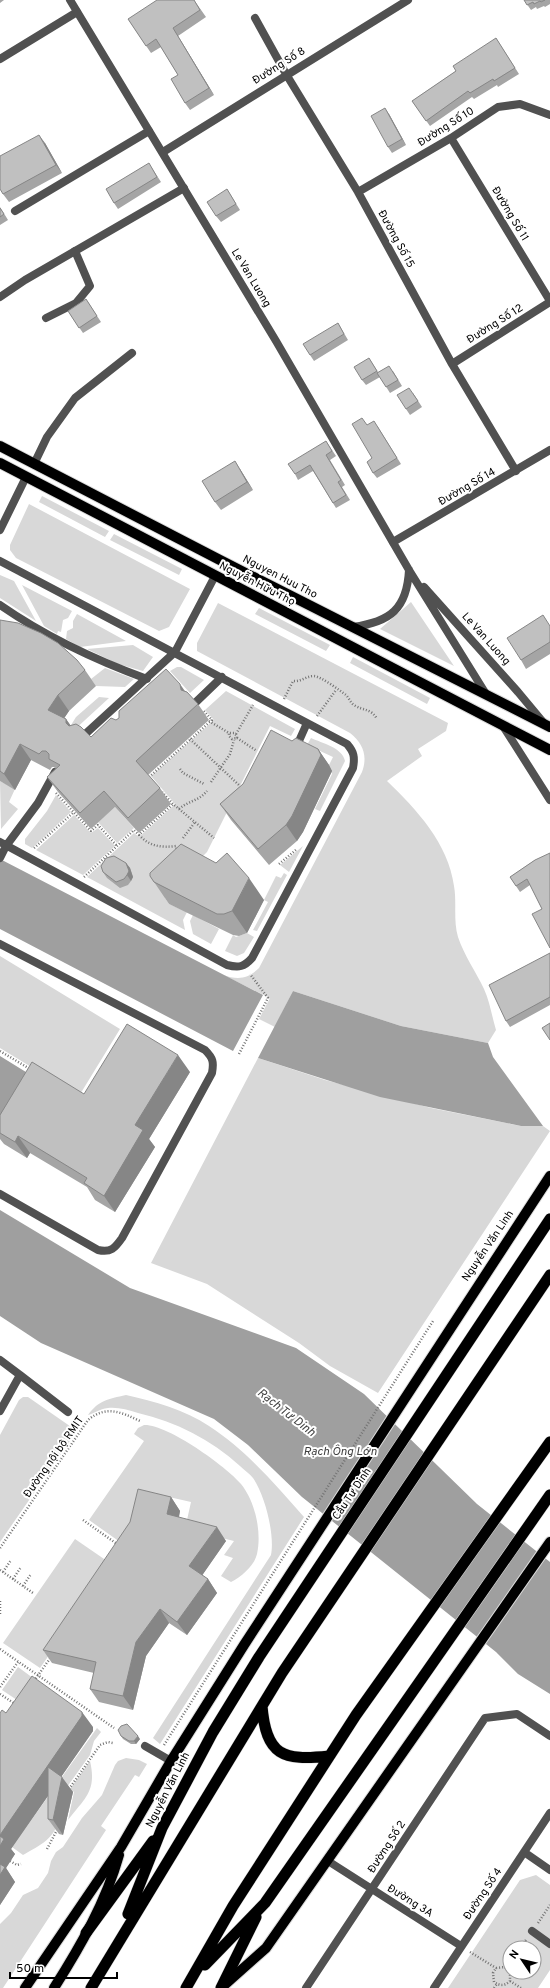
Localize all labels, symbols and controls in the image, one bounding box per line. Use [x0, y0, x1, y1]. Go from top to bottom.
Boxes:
street label: Đường Số 8 [250, 44, 308, 88]
street label: Đường Số 10 [415, 104, 477, 150]
street label: Đường Số 11 [488, 184, 532, 244]
street label: Đường Số 15 [374, 208, 418, 270]
street label: Le Van Luong [228, 246, 274, 310]
street label: Đường Số 12 [464, 301, 526, 347]
street label: Đường Số 14 [436, 465, 498, 509]
street label: Nguyen Huu Tho [240, 552, 320, 602]
street label: Nguyễn Hữu Thọ [217, 558, 298, 609]
street label: Le Van Luong [459, 610, 513, 668]
street label: Nguyễn Văn Linh [458, 1207, 517, 1284]
water label: Rạch Tư Dinh [254, 1385, 319, 1441]
street label: Đường nội bộ RMIT [21, 1414, 87, 1500]
water label: Rạch Ông Lớn [303, 1444, 377, 1460]
street label: Cầu Tư Dinh [329, 1465, 375, 1523]
street label: Nguyễn Văn Linh [142, 1749, 193, 1830]
street label: Đường Số 2 [365, 1818, 409, 1876]
street label: Đường Số 4 [460, 1865, 506, 1923]
street label: Đường 3A [384, 1881, 436, 1921]
north arrow [502, 1940, 542, 1980]
text: N [507, 1948, 523, 1962]
scale bar [10, 1954, 117, 1980]
text: 50 m [16, 1961, 44, 1977]

